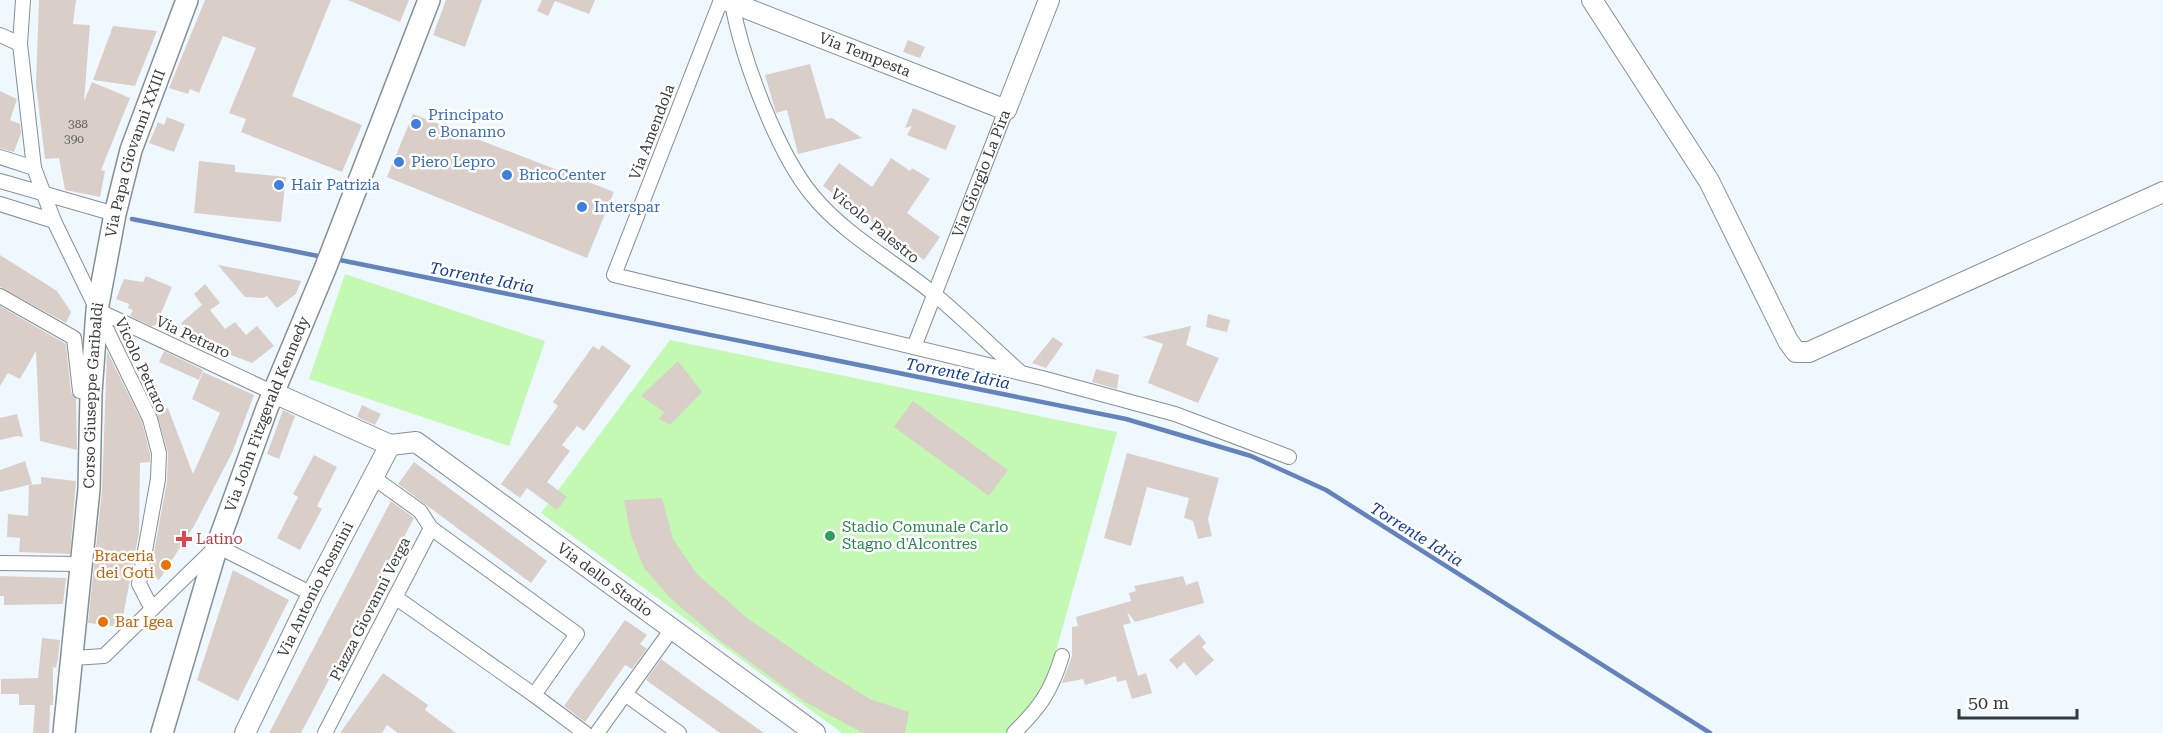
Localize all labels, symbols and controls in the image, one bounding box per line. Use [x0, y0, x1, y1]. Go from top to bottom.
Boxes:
street label: Via Tempesta [816, 29, 913, 81]
street label: Via Papa Giovanni XXIII [102, 67, 169, 239]
street label: Via Amendola [626, 82, 678, 182]
place label: Principato e Bonanno [428, 106, 506, 141]
street label: Via Giorgio La Pira [948, 107, 1014, 240]
house number: 388 [68, 117, 88, 131]
marker: Principato e Bonanno [409, 117, 423, 131]
house number: 390 [64, 132, 84, 146]
place label: Piero Lepro [411, 153, 495, 171]
marker: Piero Lepro [392, 155, 406, 169]
place label: BricoCenter [519, 166, 606, 184]
marker: BricoCenter [500, 168, 514, 182]
place label: Hair Patrizia [291, 176, 380, 194]
marker: Hair Patrizia [272, 178, 286, 192]
street label: Vicolo Palestro [827, 185, 923, 267]
place label: Interspar [594, 198, 660, 216]
marker: Interspar [575, 200, 589, 214]
water label: Torrente Idria [428, 258, 536, 297]
street label: Corso Giuseppe Garibaldi [80, 300, 107, 489]
street label: Via Petraro [153, 312, 233, 362]
street label: Via John Fitzgerald Kennedy [221, 314, 313, 514]
street label: Vicolo Petraro [111, 315, 171, 415]
water label: Torrente Idria [904, 354, 1012, 393]
water label: Torrente Idria [1367, 498, 1467, 571]
place label: Stadio Comunale Carlo Stagno d'Alcontres [842, 518, 1008, 553]
street label: Via Antonio Rosmini [274, 519, 357, 660]
marker: Stadio Comunale Carlo Stagno d'Alcontres [823, 529, 837, 543]
place label: Latino [196, 530, 243, 548]
marker: Latino [177, 532, 191, 546]
street label: Piazza Giovanni Verga [326, 534, 414, 684]
street label: Via dello Stadio [554, 539, 656, 621]
place label: Braceria dei Goti [94, 547, 154, 582]
marker: Braceria dei Goti [159, 558, 173, 572]
place label: Bar Igea [115, 613, 173, 631]
marker: Bar Igea [96, 615, 110, 629]
scale bar [1959, 682, 2078, 720]
text: 50 m [1968, 692, 2009, 713]

